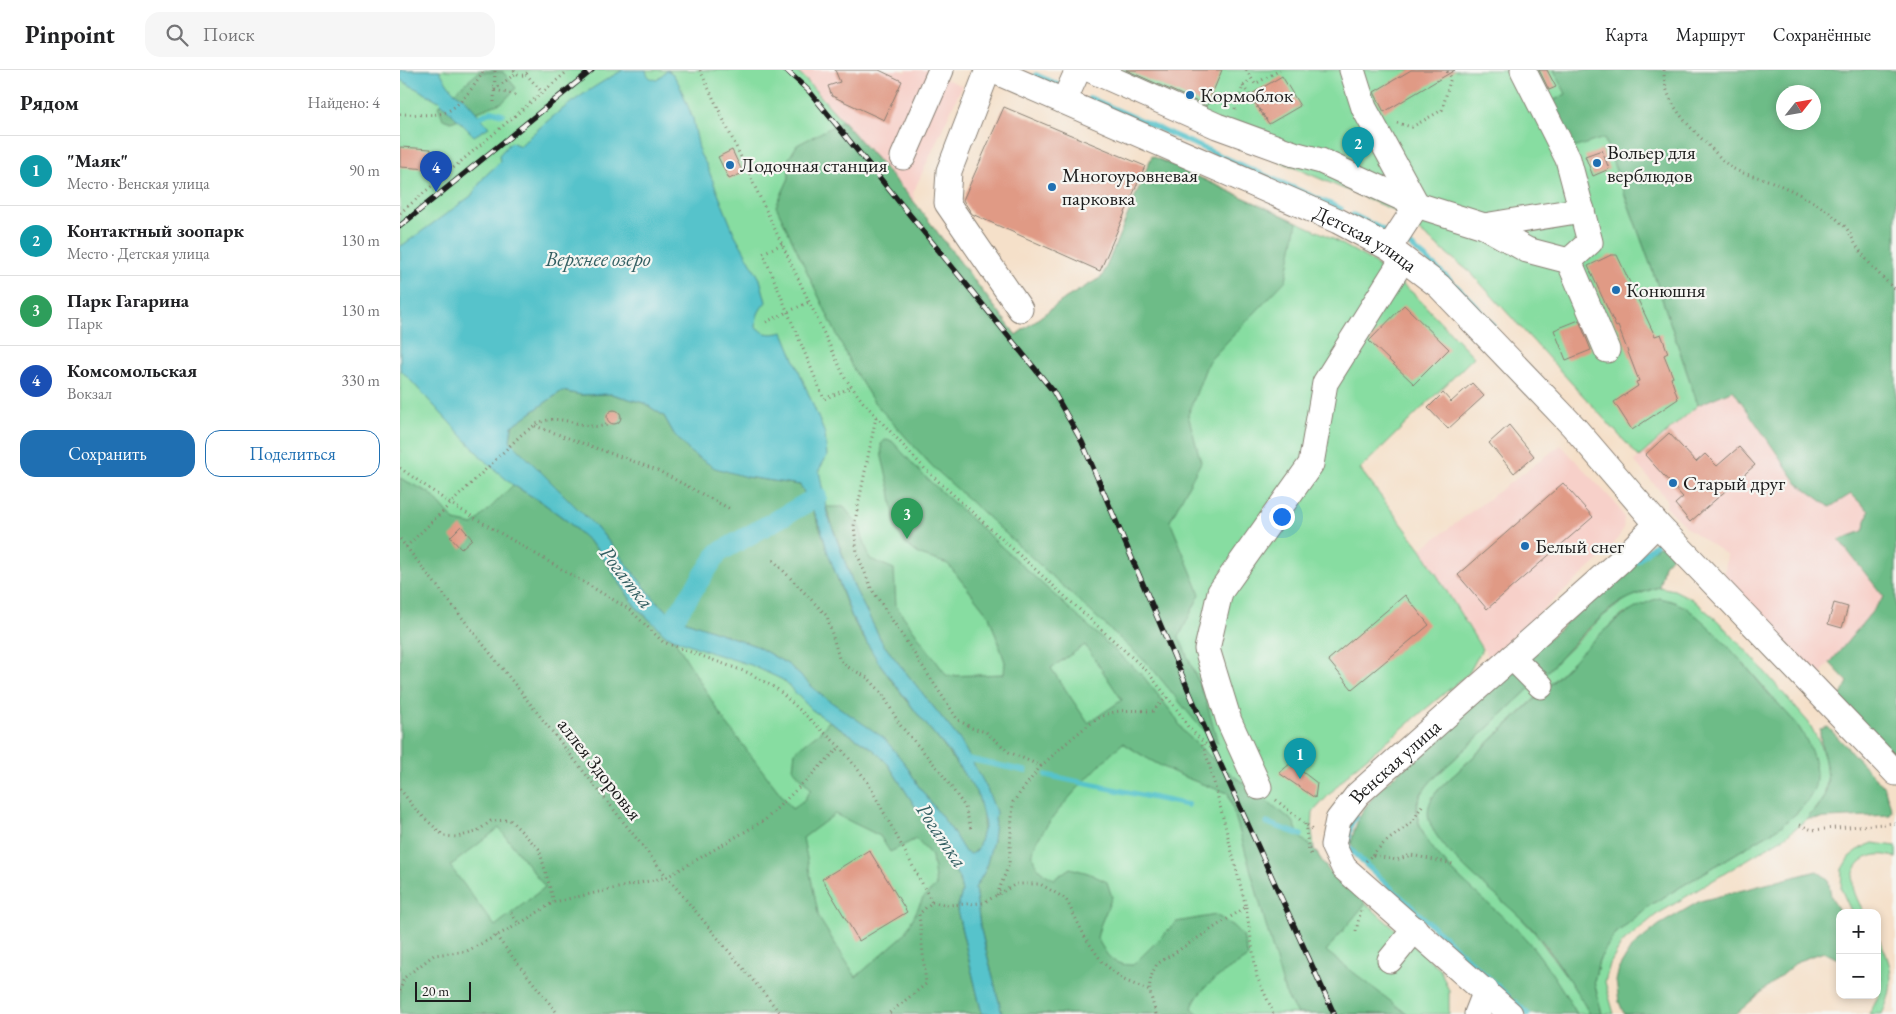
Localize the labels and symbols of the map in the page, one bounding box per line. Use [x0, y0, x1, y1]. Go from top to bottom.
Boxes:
place label: Кормоблок [1200, 82, 1294, 108]
north arrow [1776, 85, 1821, 130]
marker: Кормоблок [1184, 89, 1196, 101]
pin: 2 [1342, 127, 1374, 168]
place label: Вольер для верблюдов [1607, 139, 1696, 188]
pin: 4 [420, 151, 452, 192]
place label: Лодочная станция [740, 152, 887, 178]
marker: Вольер для верблюдов [1591, 157, 1603, 169]
marker: Лодочная станция [724, 159, 736, 171]
place label: Многоуровневая парковка [1062, 162, 1198, 211]
marker: Многоуровневая парковка [1046, 181, 1058, 193]
street label: Детская улица [1310, 199, 1423, 278]
water label: Верхнее озеро [544, 245, 651, 272]
place label: Конюшня [1626, 277, 1706, 303]
marker: Конюшня [1610, 284, 1622, 296]
place label: Старый друг [1683, 470, 1785, 496]
marker: Старый друг [1667, 477, 1679, 489]
pin: 3 [891, 498, 923, 539]
your location [1269, 504, 1295, 530]
place label: Белый снег [1535, 533, 1624, 559]
water label: Рогатка [594, 540, 660, 614]
marker: Белый снег [1519, 540, 1531, 552]
street label: аллея Здоровья [552, 713, 648, 825]
street label: Венская улица [1343, 713, 1446, 808]
pin: 1 [1284, 738, 1316, 779]
water label: Рогатка [910, 797, 974, 873]
scale bar [415, 979, 471, 1002]

